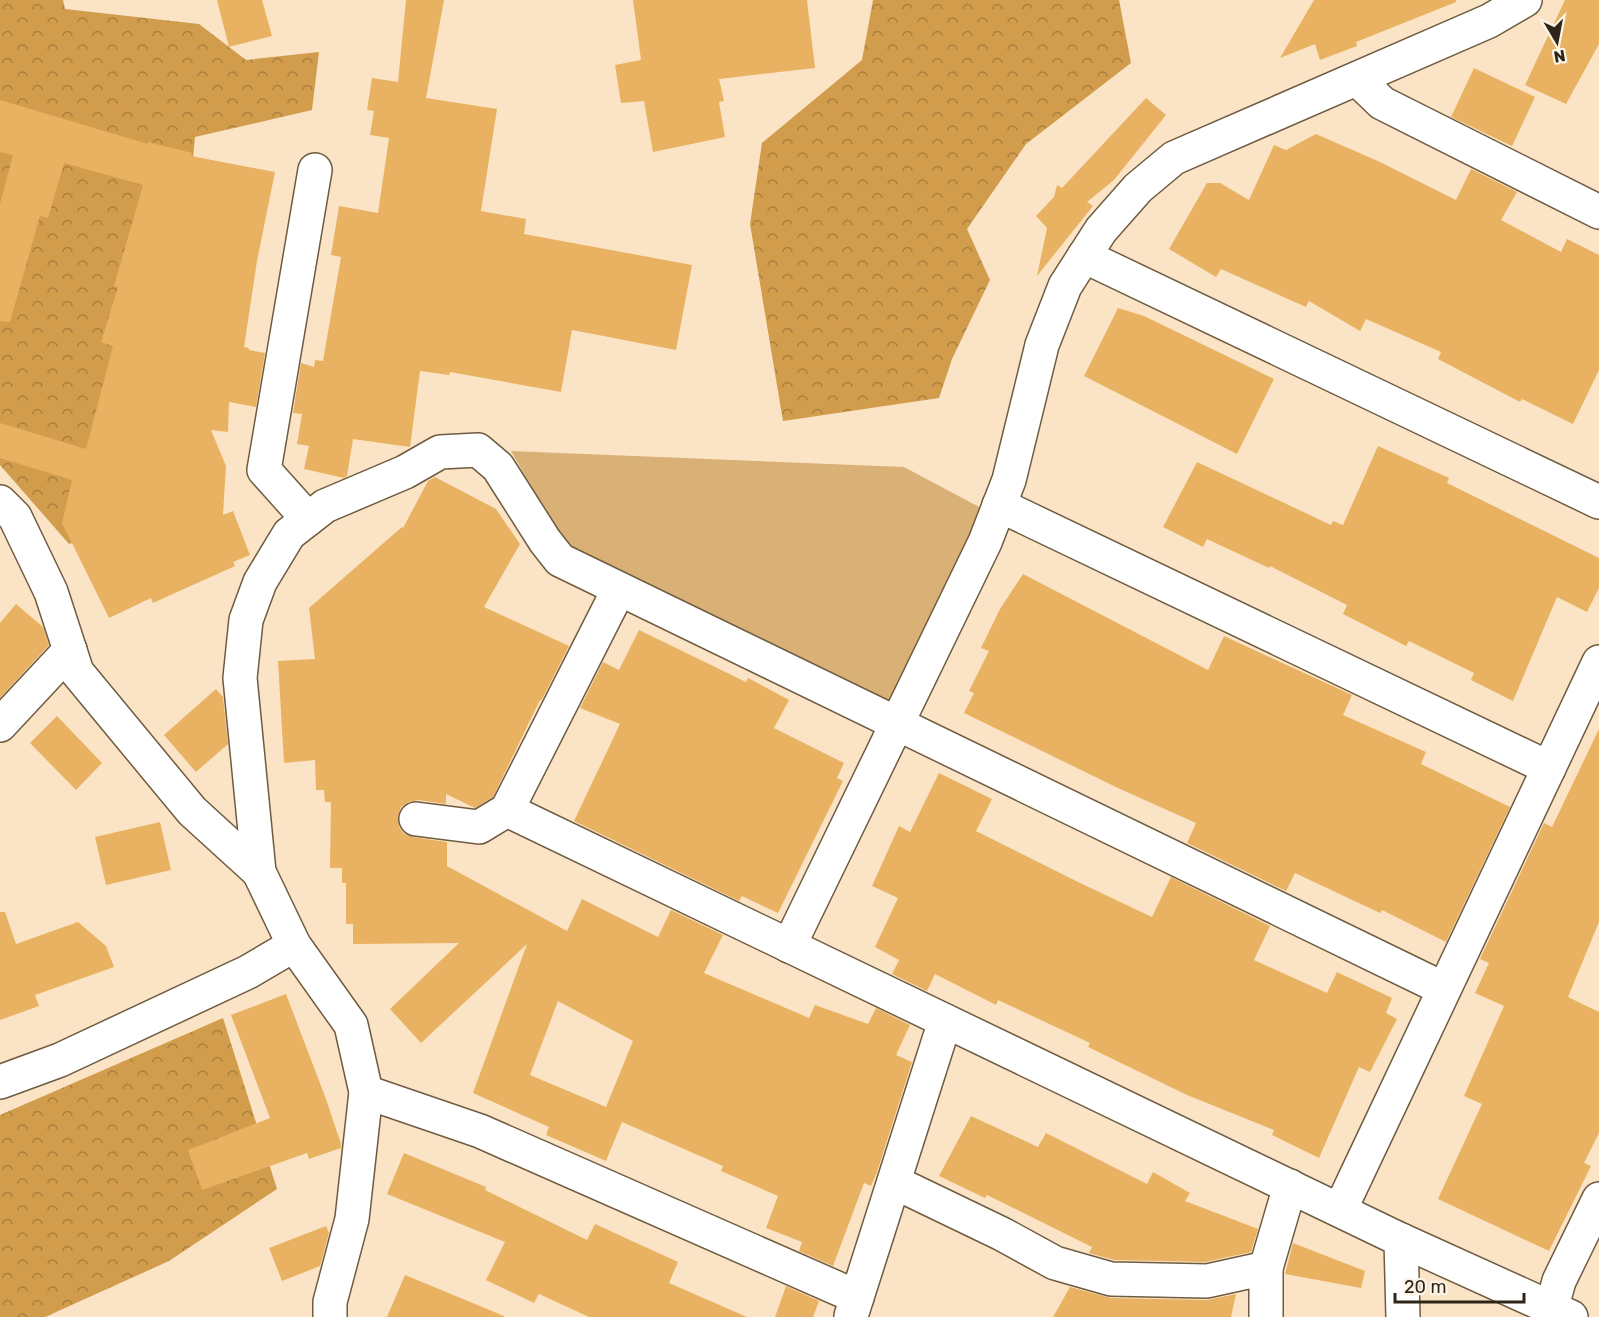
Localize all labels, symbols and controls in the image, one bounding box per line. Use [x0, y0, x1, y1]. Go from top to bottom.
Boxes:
north arrow [1527, 12, 1587, 72]
text: N [1552, 46, 1567, 67]
scale bar [1395, 1266, 1524, 1304]
text: 20 m [1404, 1276, 1446, 1298]

